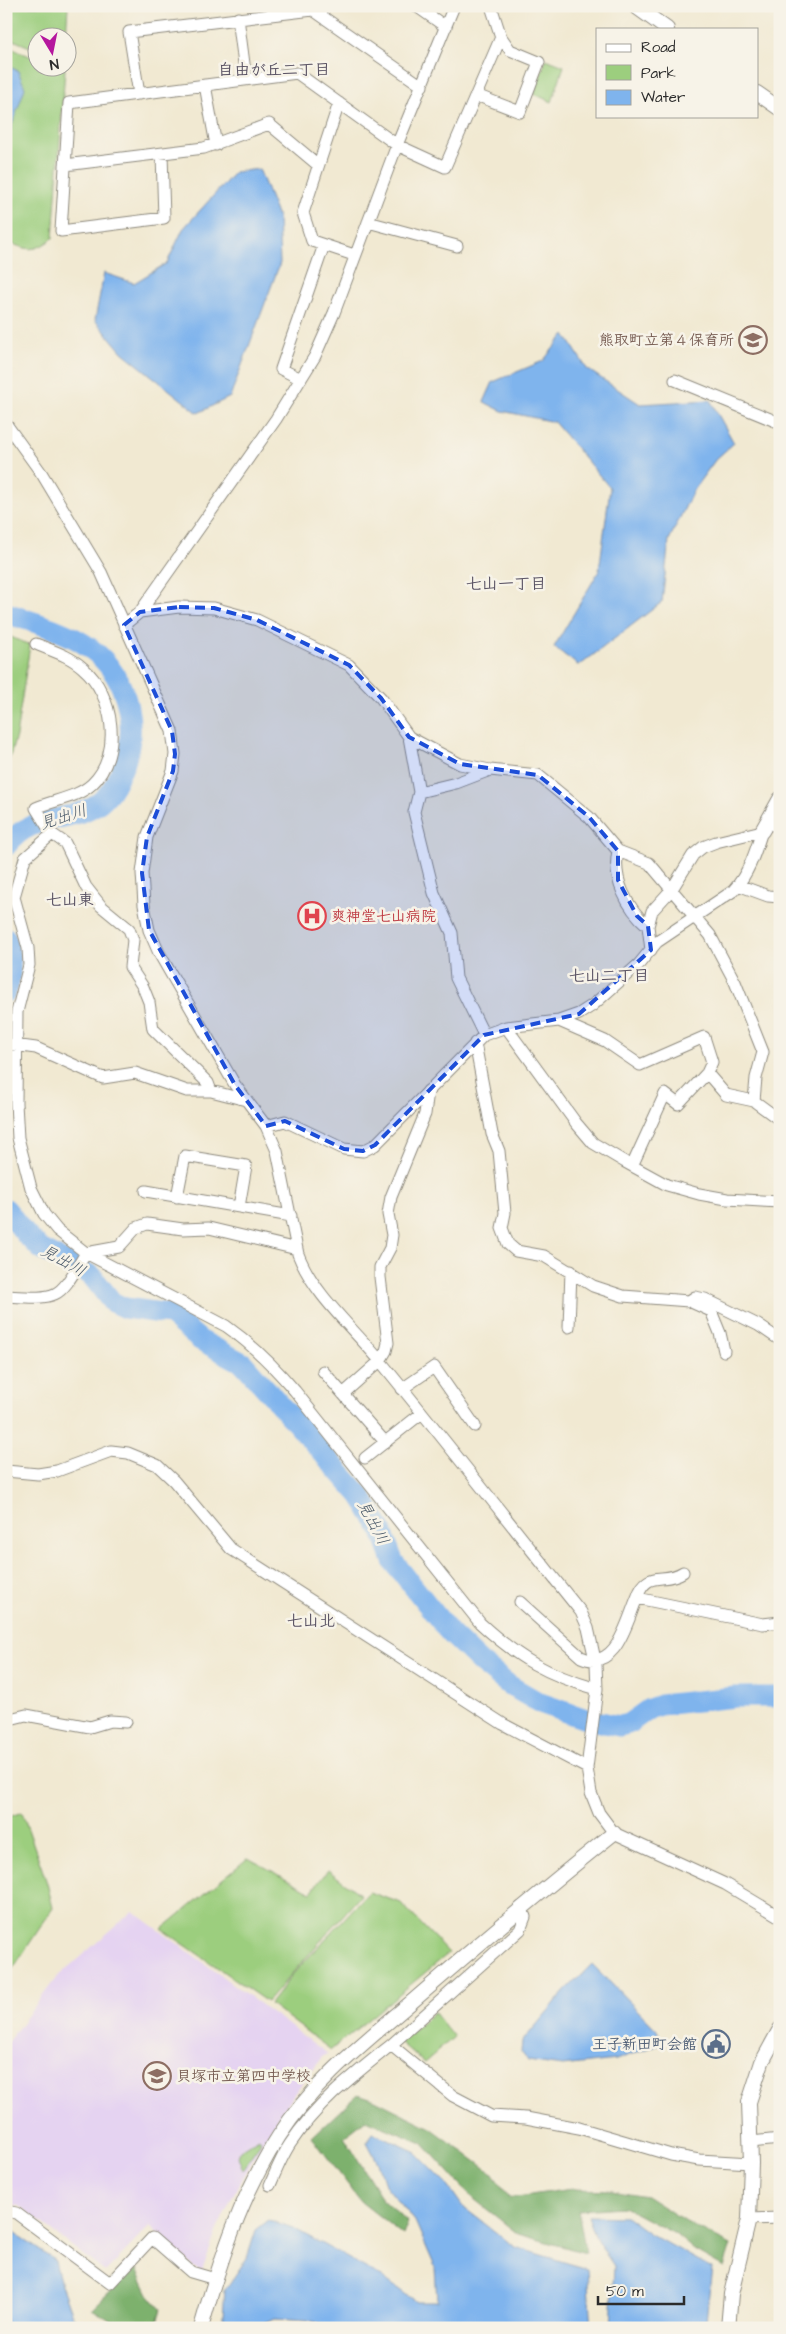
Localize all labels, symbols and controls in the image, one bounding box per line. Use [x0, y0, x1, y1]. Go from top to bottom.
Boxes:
north arrow [28, 28, 78, 78]
legend [596, 28, 758, 118]
text: Road [641, 37, 676, 58]
text: N [48, 53, 60, 74]
district label: 自由が丘二丁目 [218, 59, 330, 81]
text: Park [641, 63, 676, 84]
text: Water [641, 87, 685, 108]
school or university icon: 熊取町立第４保育所 [738, 325, 768, 355]
place label: 熊取町立第４保育所 [599, 330, 734, 351]
district label: 七山一丁目 [466, 573, 546, 595]
water label: 見出川 [37, 799, 90, 835]
district label: 七山東 [46, 889, 94, 911]
hospital icon: 爽神堂七山病院 [297, 901, 327, 931]
place label: 爽神堂七山病院 [331, 906, 436, 927]
district label: 七山二丁目 [569, 965, 649, 987]
water label: 見出川 [37, 1240, 90, 1282]
water label: 見出川 [352, 1496, 394, 1549]
district label: 七山北 [287, 1610, 335, 1632]
public building icon: 王子新田町会館 [701, 2029, 731, 2059]
place label: 王子新田町会館 [592, 2034, 697, 2055]
school or university icon: 貝塚市立第四中学校 [142, 2061, 172, 2091]
place label: 貝塚市立第四中学校 [176, 2066, 311, 2087]
scale bar [598, 2274, 685, 2306]
text: 50 m [606, 2281, 644, 2302]

